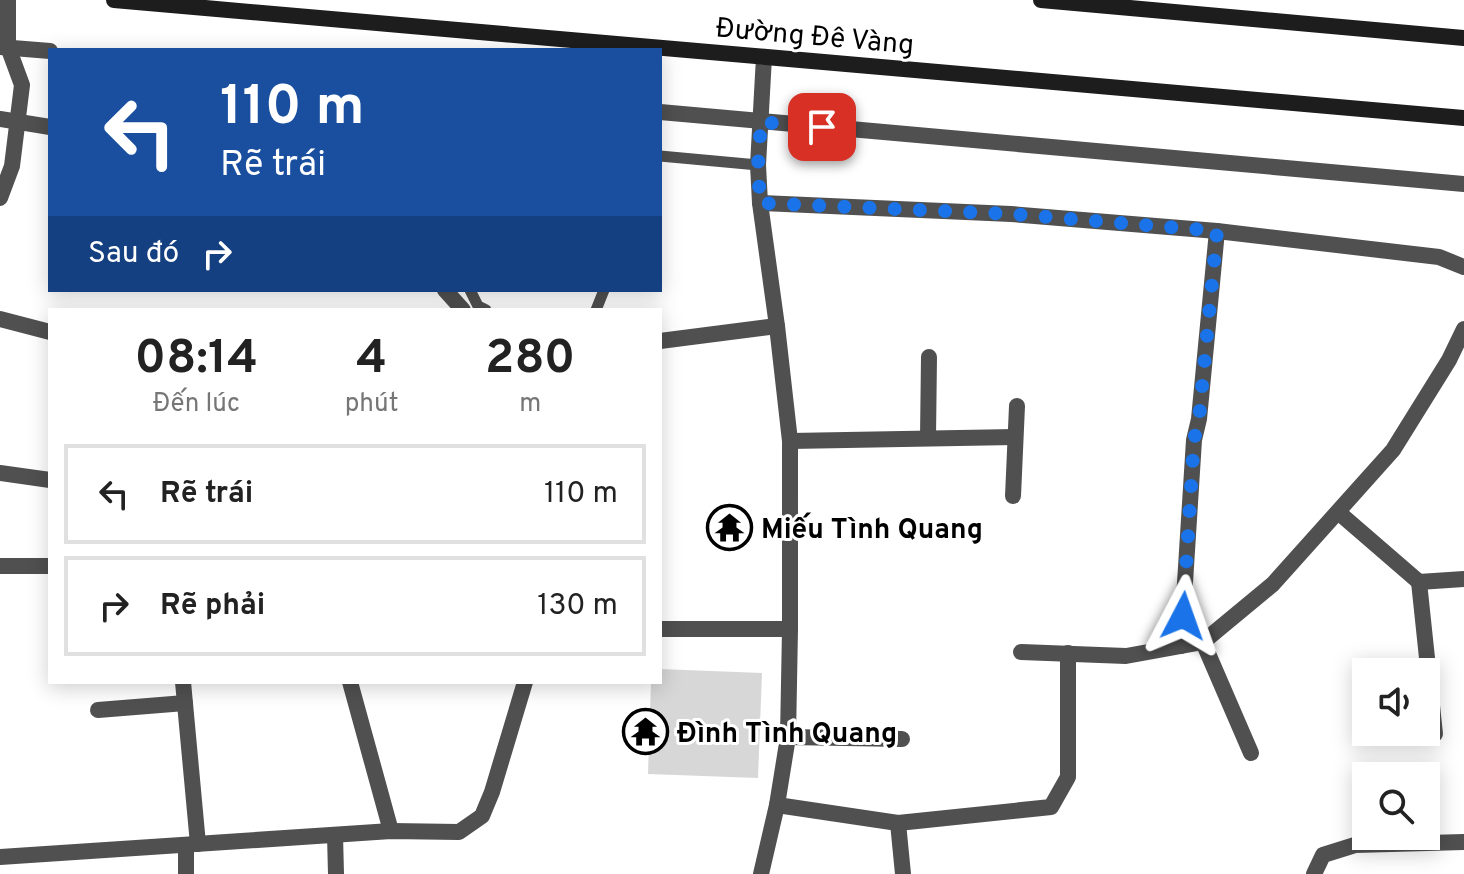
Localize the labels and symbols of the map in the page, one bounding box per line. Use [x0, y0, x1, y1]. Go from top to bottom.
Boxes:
street label: Đường Đê Vàng [714, 11, 915, 65]
pin [788, 93, 856, 161]
temple icon: Miếu Tình Quang [706, 504, 754, 552]
place label: Miếu Tình Quang [761, 512, 983, 549]
position arrow [1141, 574, 1225, 658]
temple icon: Đình Tình Quang [622, 708, 670, 756]
place label: Đình Tình Quang [677, 717, 897, 753]

